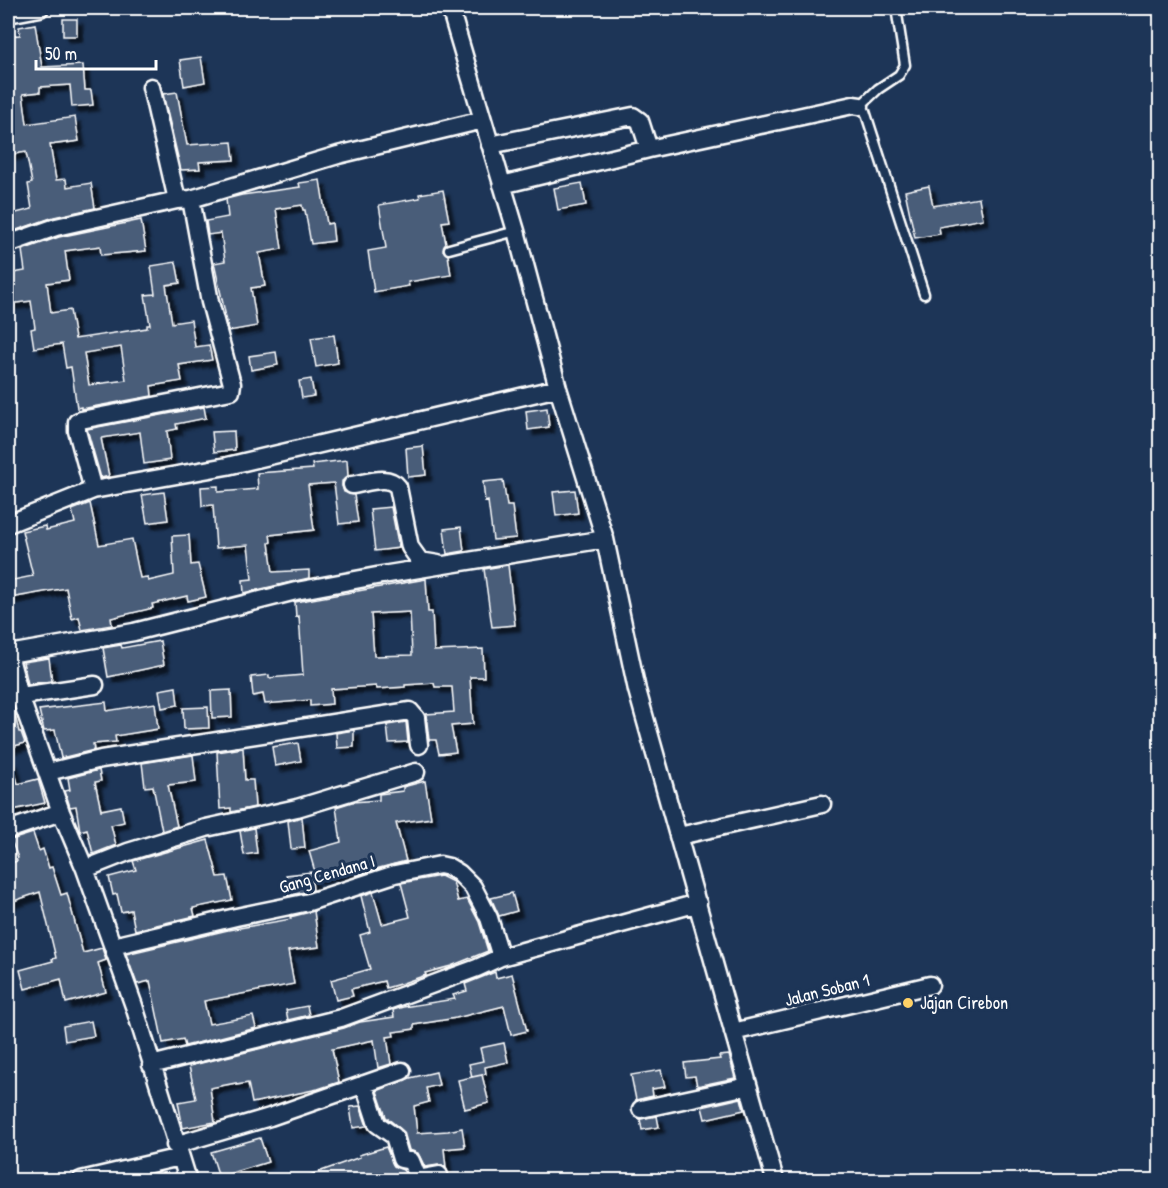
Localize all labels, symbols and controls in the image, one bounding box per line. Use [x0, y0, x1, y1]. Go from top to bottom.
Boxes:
scale bar [36, 33, 156, 71]
text: 50 m [45, 41, 77, 66]
street label: Gang Cendana I [276, 848, 378, 899]
street label: Jalan Soban 1 [782, 967, 872, 1012]
place label: Jajan Cirebon [920, 990, 1008, 1015]
marker: Jajan Cirebon [901, 996, 915, 1010]

